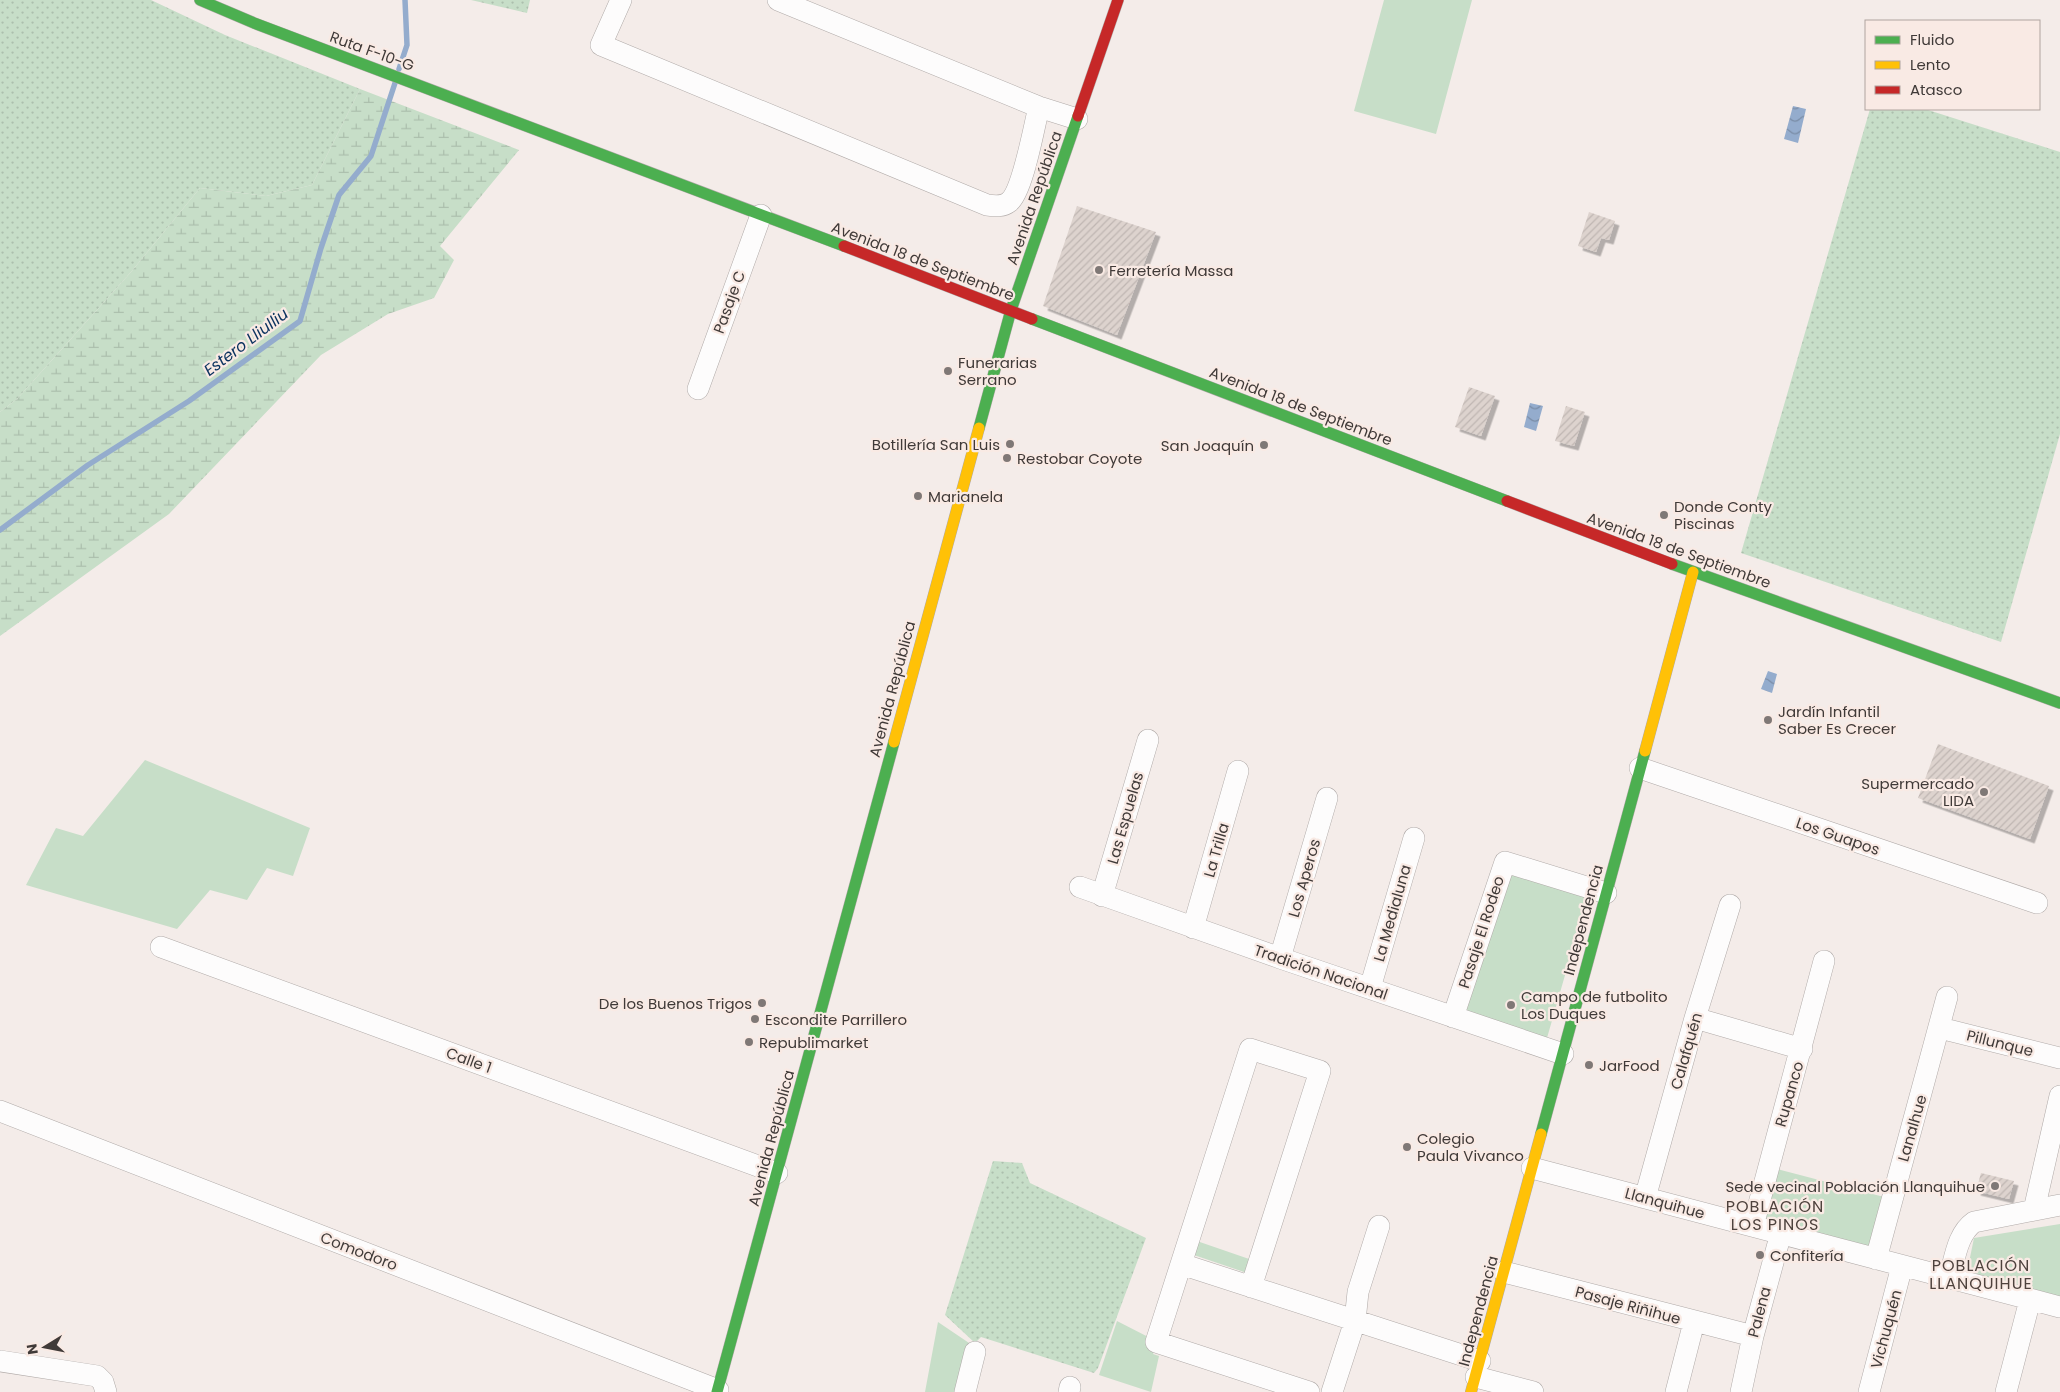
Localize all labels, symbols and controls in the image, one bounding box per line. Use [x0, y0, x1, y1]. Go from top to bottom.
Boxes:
legend [1865, 20, 2040, 110]
street label: Ruta F-10-G [327, 26, 417, 76]
text: Fluido [1910, 29, 1954, 50]
text: Lento [1910, 54, 1950, 75]
text: Atasco [1910, 79, 1962, 100]
street label: Avenida República [1001, 128, 1067, 268]
street label: Avenida 18 de Septiembre [829, 216, 1017, 306]
place label: Ferretería Massa [1109, 260, 1233, 281]
marker: Ferretería Massa [1093, 264, 1105, 276]
street label: Pasaje C [708, 268, 750, 336]
water label: Estero Lliulliu [199, 303, 293, 381]
place label: Funerarias Serrano [958, 352, 1037, 390]
street label: Avenida 18 de Septiembre [1207, 361, 1395, 451]
marker: Funerarias Serrano [942, 365, 954, 377]
place label: Botillería San Luis [872, 434, 1000, 455]
place label: San Joaquín [1161, 435, 1254, 456]
marker: Botillería San Luis [1004, 438, 1016, 450]
marker: San Joaquín [1258, 439, 1270, 451]
place label: Restobar Coyote [1017, 448, 1142, 469]
marker: Restobar Coyote [1001, 452, 1013, 464]
place label: Marianela [928, 486, 1003, 507]
marker: Marianela [912, 490, 924, 502]
place label: Donde Conty Piscinas [1674, 496, 1772, 534]
street label: Avenida 18 de Septiembre [1584, 507, 1774, 593]
marker: Donde Conty Piscinas [1658, 509, 1670, 521]
street label: Avenida República [864, 619, 920, 759]
place label: Jardín Infantil Saber Es Crecer [1778, 701, 1896, 739]
marker: Jardín Infantil Saber Es Crecer [1762, 714, 1774, 726]
street label: Las Espuelas [1102, 769, 1148, 866]
place label: Supermercado LIDA [1861, 773, 1974, 811]
marker: Supermercado LIDA [1978, 786, 1990, 798]
street label: Los Guapos [1793, 812, 1883, 860]
street label: La Trilla [1198, 820, 1234, 880]
street label: Los Aperos [1283, 836, 1325, 920]
street label: La Medialuna [1368, 862, 1416, 964]
street label: Independencia [1558, 862, 1608, 978]
street label: Pasaje El Rodeo [1453, 873, 1509, 991]
street label: Tradición Nacional [1251, 939, 1391, 1005]
place label: Campo de futbolito Los Duques [1521, 986, 1668, 1024]
place label: De los Buenos Trigos [599, 993, 752, 1014]
marker: De los Buenos Trigos [756, 997, 768, 1009]
marker: Campo de futbolito Los Duques [1505, 999, 1517, 1011]
place label: Escondite Parrillero [765, 1009, 907, 1030]
street label: Calafquén [1665, 1010, 1707, 1092]
marker: Escondite Parrillero [749, 1013, 761, 1025]
street label: Pillunque [1964, 1025, 2036, 1061]
place label: Republimarket [759, 1032, 868, 1053]
marker: Republimarket [743, 1036, 755, 1048]
street label: Calle 1 [443, 1042, 495, 1078]
place label: JarFood [1599, 1055, 1660, 1076]
marker: JarFood [1583, 1059, 1595, 1071]
street label: Rupanco [1770, 1059, 1808, 1129]
street label: Avenida República [743, 1068, 799, 1208]
street label: Lanalhue [1892, 1092, 1932, 1164]
place label: Colegio Paula Vivanco [1417, 1128, 1524, 1166]
marker: Colegio Paula Vivanco [1401, 1141, 1413, 1153]
place label: Sede vecinal Población Llanquihue [1725, 1176, 1985, 1197]
marker: Sede vecinal Población Llanquihue [1989, 1180, 2001, 1192]
street label: Llanquihue [1623, 1182, 1707, 1224]
district label: POBLACIÓN LOS PINOS [1726, 1195, 1824, 1236]
street label: Comodoro [317, 1227, 401, 1275]
place label: Confitería [1770, 1245, 1844, 1266]
marker: Confitería [1754, 1249, 1766, 1261]
street label: Independencia [1453, 1253, 1503, 1369]
district label: POBLACIÓN LLANQUIHUE [1929, 1254, 2033, 1295]
street label: Pasaje Riñihue [1573, 1281, 1683, 1329]
street label: Palena [1742, 1284, 1776, 1340]
street label: Vichuquén [1865, 1287, 1907, 1371]
north arrow [20, 1322, 70, 1372]
text: N [21, 1342, 43, 1356]

